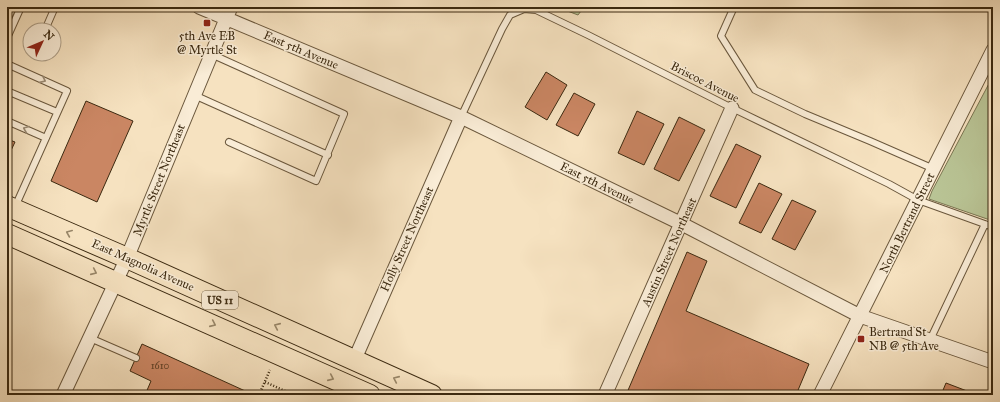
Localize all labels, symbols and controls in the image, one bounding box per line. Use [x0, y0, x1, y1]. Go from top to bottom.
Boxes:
marker: 5th Ave EB @ Myrtle St [202, 18, 212, 28]
north arrow [22, 22, 62, 62]
text: N [41, 28, 57, 44]
street label: East 5th Avenue [261, 28, 341, 72]
place label: 5th Ave EB @ Myrtle St [177, 29, 238, 57]
street label: Briscoe Avenue [668, 59, 742, 105]
one-way arrow [38, 75, 46, 83]
street label: Myrtle Street Northeast [130, 121, 188, 238]
one-way arrow [23, 126, 30, 134]
street label: East 5th Avenue [558, 159, 636, 207]
street label: North Bertrand Street [877, 170, 938, 276]
street label: Holly Street Northeast [378, 184, 437, 294]
street label: Austin Street Northeast [638, 195, 700, 310]
one-way arrow [66, 229, 73, 237]
street label: East Magnolia Avenue [89, 236, 196, 295]
one-way arrow [90, 267, 97, 275]
road number: US 11 [202, 291, 238, 309]
one-way arrow [209, 320, 216, 328]
one-way arrow [274, 323, 282, 331]
place label: Bertrand St NB @ 5th Ave [869, 325, 939, 353]
marker: Bertrand St NB @ 5th Ave [856, 334, 866, 344]
house number: 1610 [151, 360, 170, 372]
one-way arrow [327, 373, 335, 381]
one-way arrow [392, 376, 400, 384]

